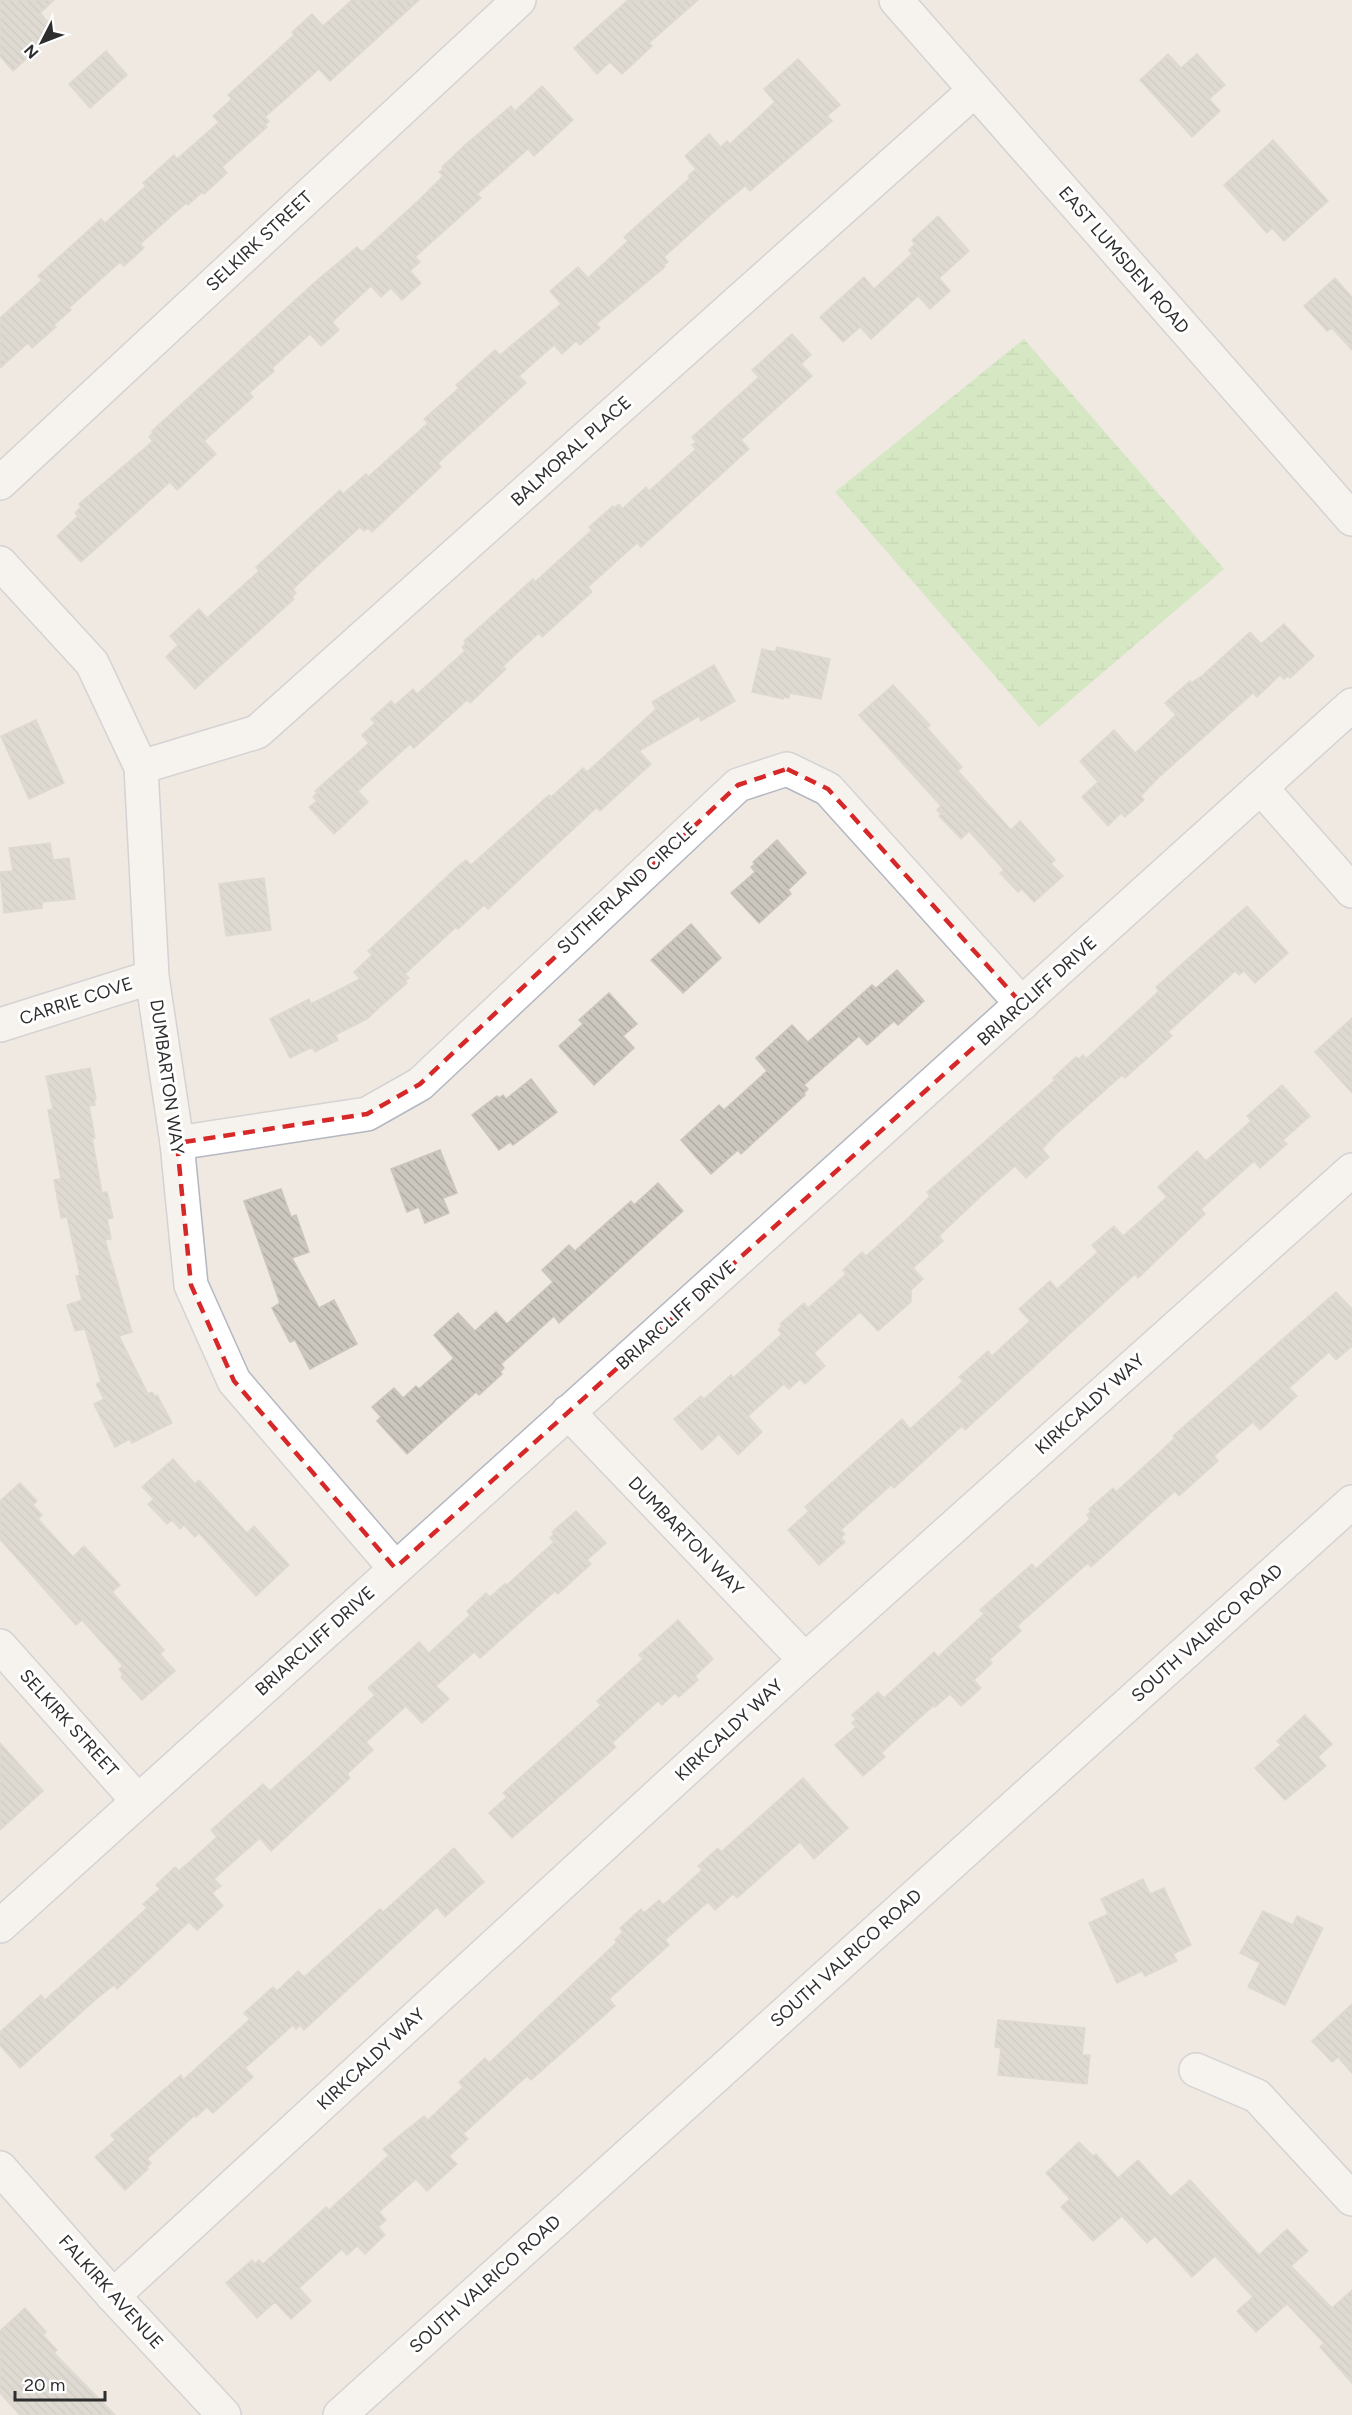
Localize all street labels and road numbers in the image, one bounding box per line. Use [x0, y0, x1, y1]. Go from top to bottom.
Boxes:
street label: EAST LUMSDEN ROAD [1054, 182, 1194, 338]
street label: SELKIRK STREET [201, 186, 317, 296]
street label: BALMORAL PLACE [506, 391, 636, 511]
street label: SUTHERLAND CIRCLE [552, 817, 702, 959]
street label: BRIARCLIFF DRIVE [973, 931, 1101, 1051]
street label: CARRIE COVE [17, 972, 135, 1030]
street label: DUMBARTON WAY [145, 998, 189, 1156]
street label: BRIARCLIFF DRIVE [612, 1255, 740, 1375]
street label: KIRKCALDY WAY [1031, 1349, 1149, 1459]
street label: DUMBARTON WAY [624, 1472, 748, 1600]
street label: SOUTH VALRICO ROAD [1127, 1559, 1287, 1707]
street label: BRIARCLIFF DRIVE [251, 1581, 379, 1701]
street label: SELKIRK STREET [15, 1665, 123, 1781]
street label: KIRKCALDY WAY [670, 1674, 788, 1786]
street label: SOUTH VALRICO ROAD [766, 1884, 926, 2032]
street label: KIRKCALDY WAY [312, 2003, 430, 2115]
street label: SOUTH VALRICO ROAD [405, 2210, 565, 2358]
street label: FALKIRK AVENUE [54, 2230, 168, 2354]

